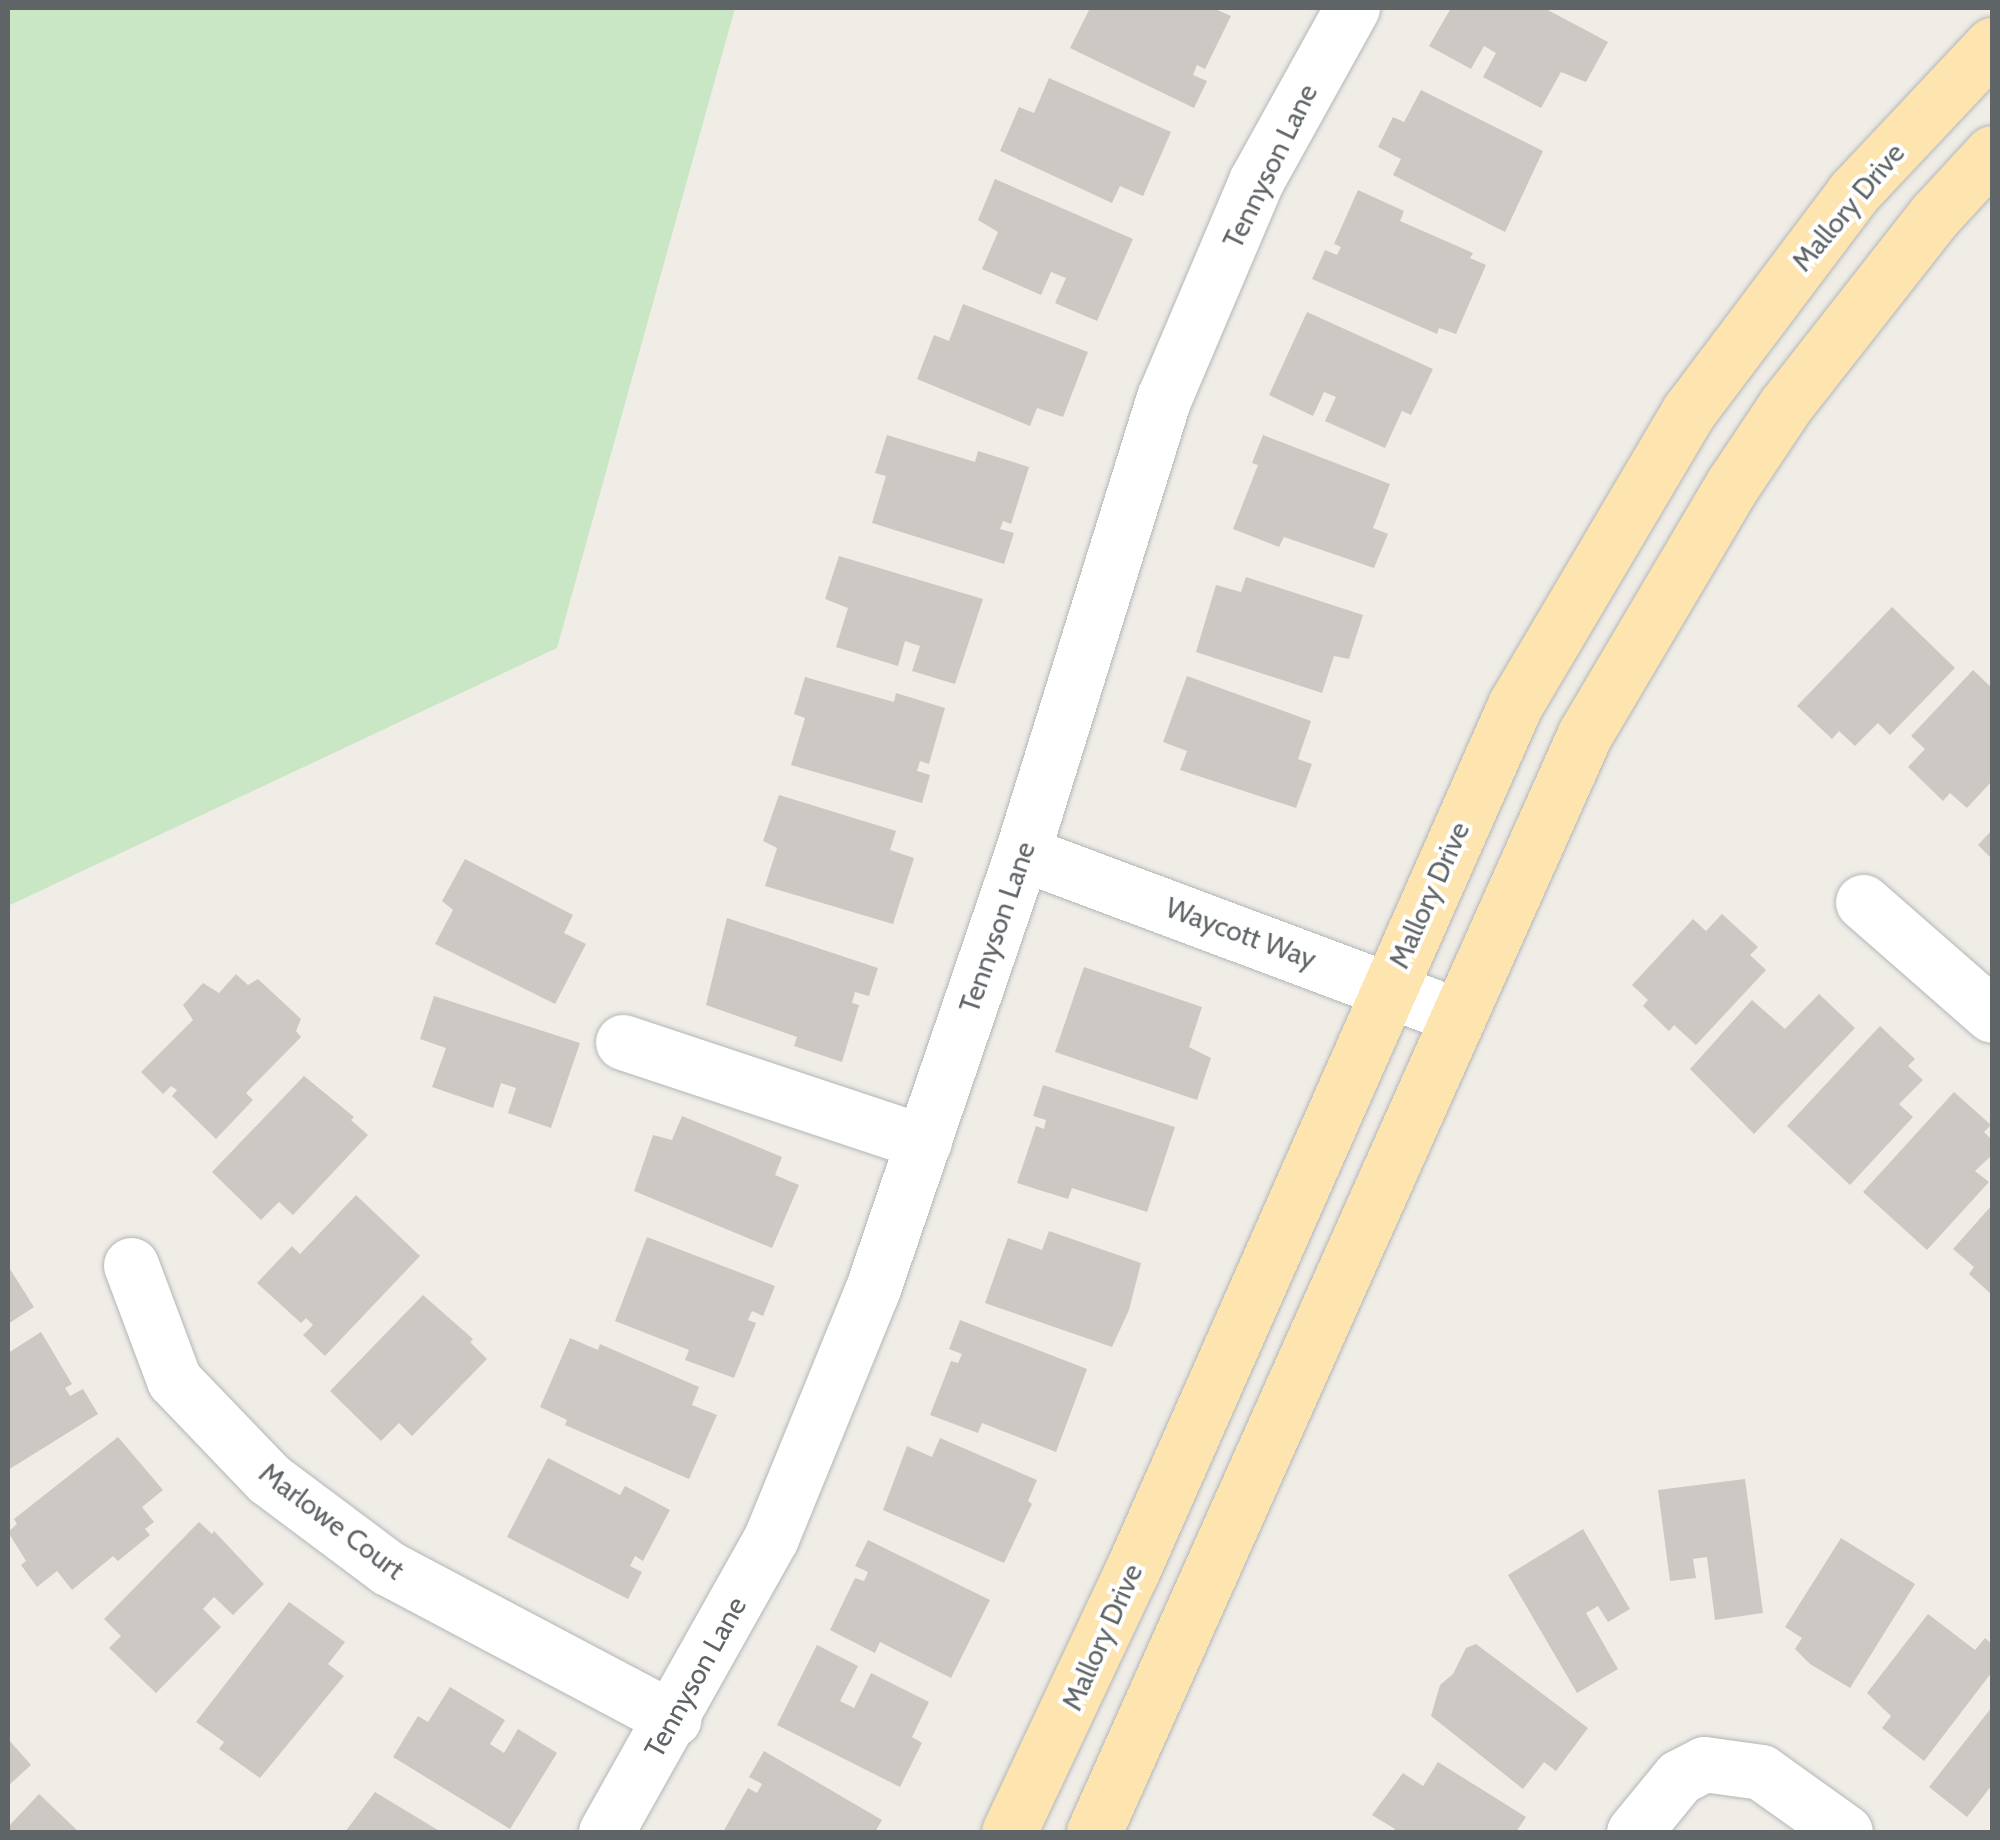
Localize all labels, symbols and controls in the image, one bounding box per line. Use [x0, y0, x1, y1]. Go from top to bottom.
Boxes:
street label: Tennyson Lane [1216, 78, 1324, 254]
street label: Mallory Drive [1785, 136, 1911, 278]
street label: Mallory Drive [1382, 817, 1476, 973]
street label: Tennyson Lane [952, 837, 1042, 1017]
street label: Waycott Way [1161, 890, 1321, 976]
street label: Marlowe Court [253, 1456, 411, 1586]
street label: Mallory Drive [1055, 1559, 1149, 1715]
street label: Tennyson Lane [637, 1591, 753, 1763]

